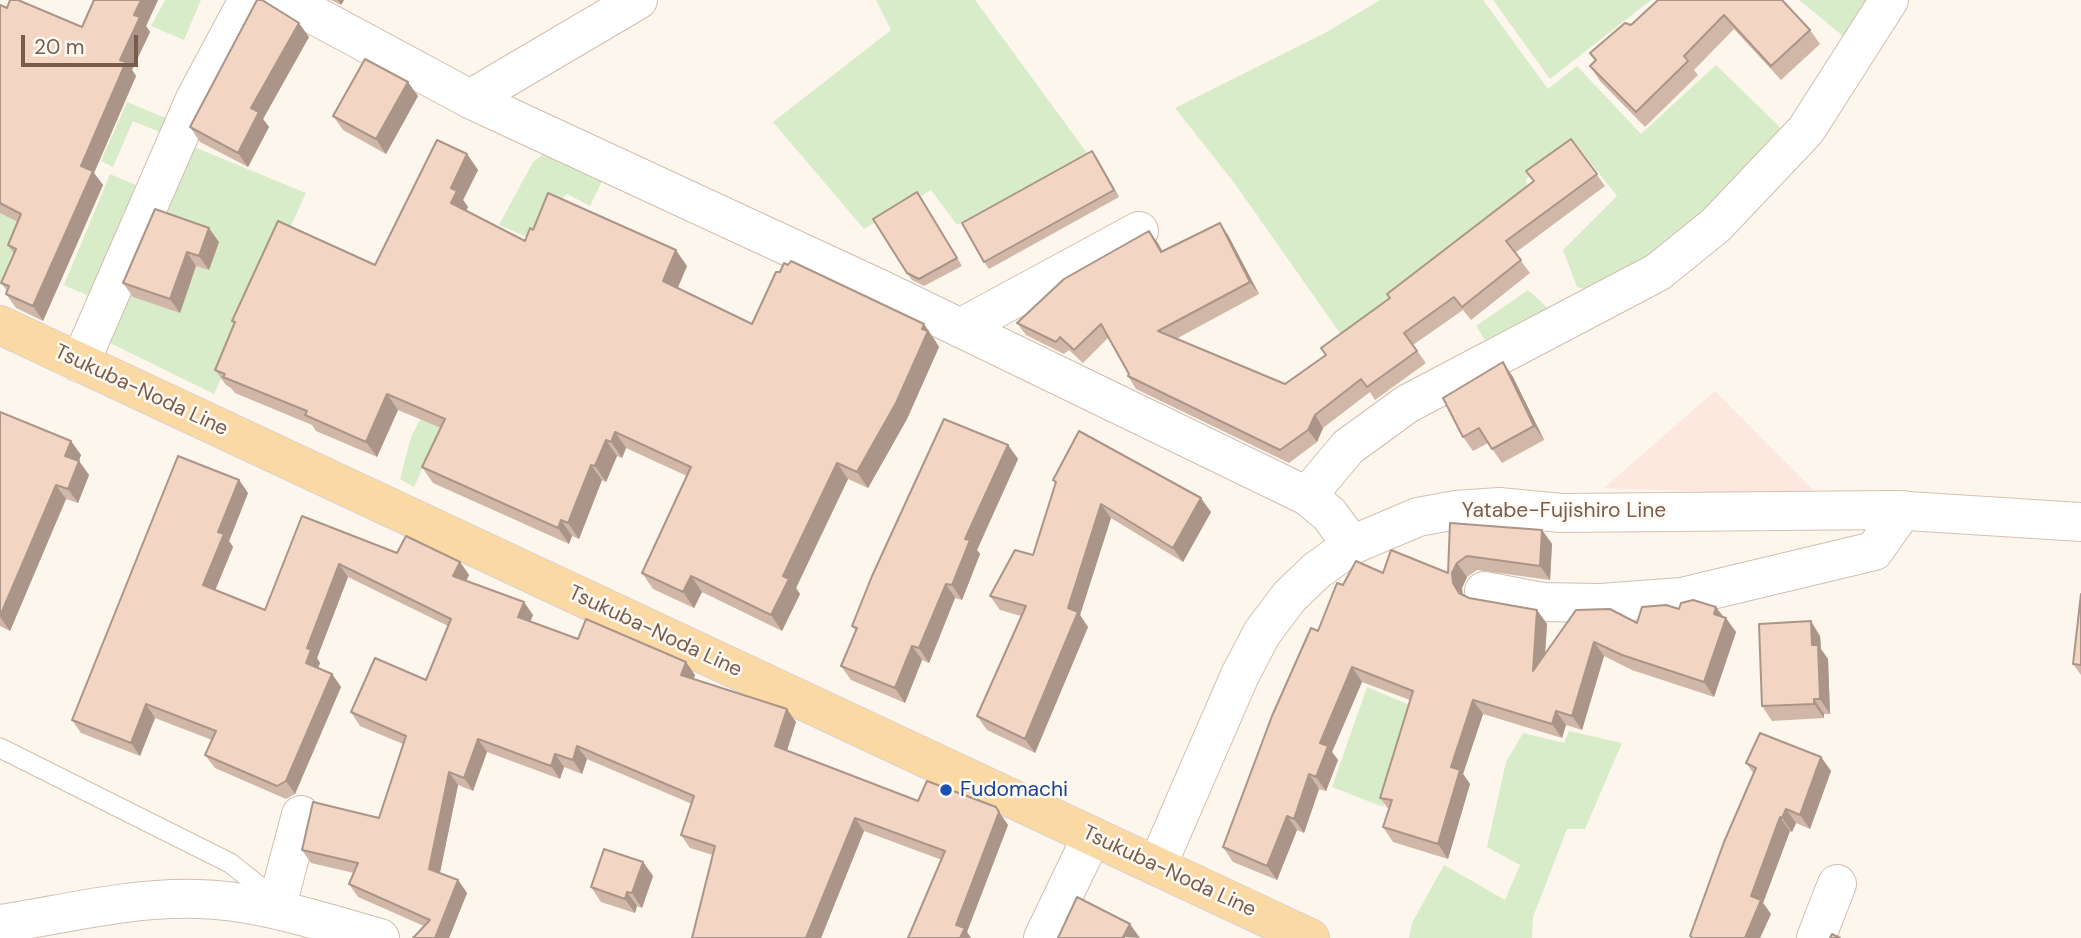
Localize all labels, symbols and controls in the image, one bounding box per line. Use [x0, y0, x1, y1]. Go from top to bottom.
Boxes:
scale bar [24, 21, 142, 65]
text: 20 m [34, 33, 85, 61]
street label: Tsukuba-Noda Line [50, 340, 232, 442]
street label: Yatabe-Fujishiro Line [1462, 498, 1666, 524]
street label: Tsukuba-Noda Line [564, 581, 746, 683]
place label: Fudomachi [960, 777, 1068, 803]
marker: Fudomachi [938, 782, 954, 798]
street label: Tsukuba-Noda Line [1078, 821, 1260, 923]

